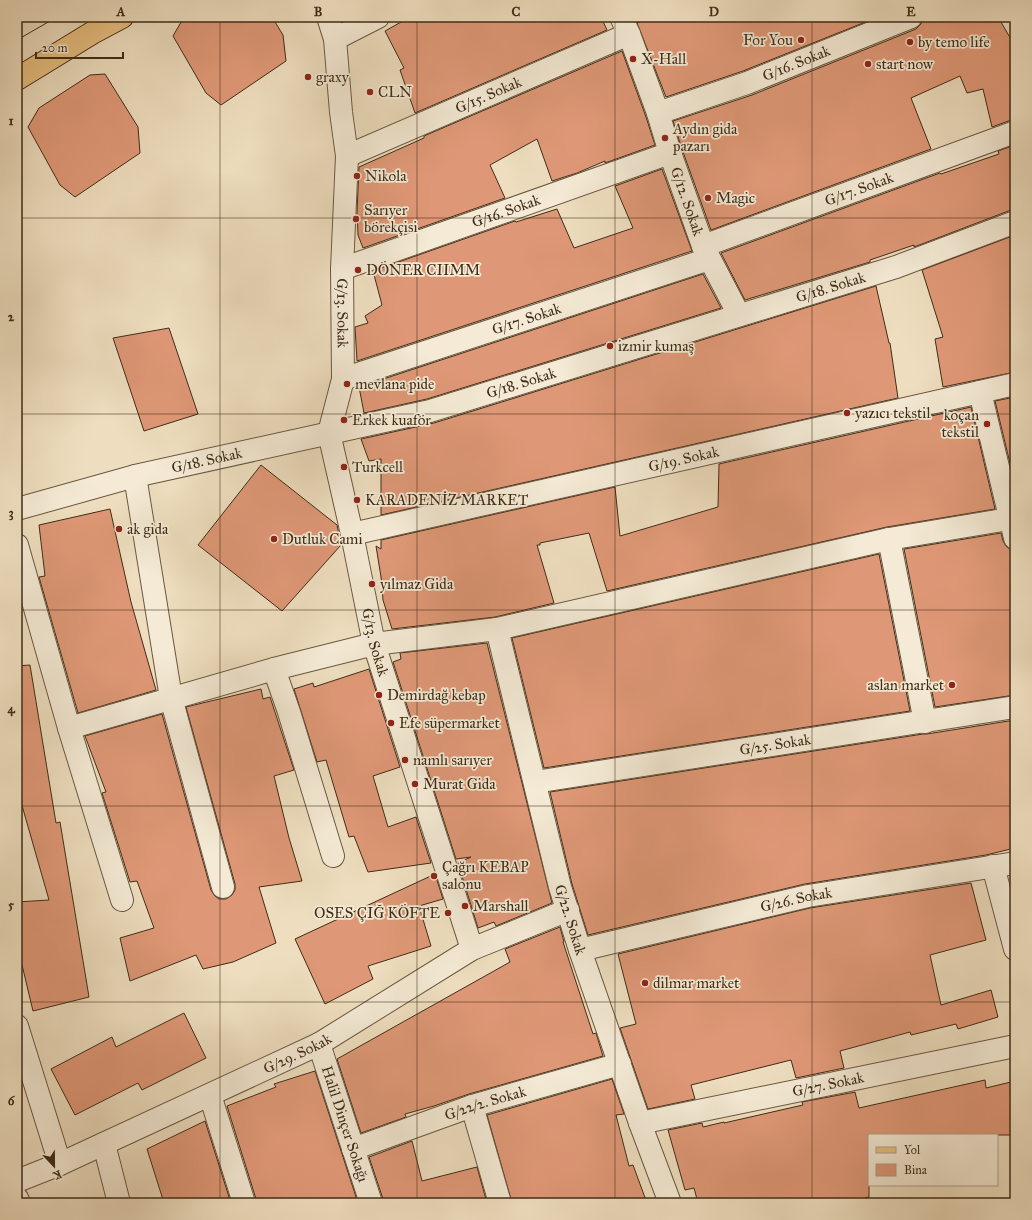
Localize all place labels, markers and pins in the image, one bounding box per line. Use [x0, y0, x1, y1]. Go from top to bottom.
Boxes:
place label: For You [743, 31, 793, 49]
place label: by temo life [918, 33, 990, 51]
marker: For You [796, 35, 806, 45]
marker: by temo life [905, 37, 915, 47]
place label: X-Hall [641, 50, 687, 68]
marker: X-Hall [628, 54, 638, 64]
place label: start now [876, 55, 933, 73]
marker: start now [863, 59, 873, 69]
place label: graxy [316, 68, 350, 86]
marker: graxy [303, 72, 313, 82]
place label: CLN [378, 83, 412, 101]
marker: CLN [365, 87, 375, 97]
place label: Aydın gida pazarı [672, 120, 738, 155]
marker: Aydın gida pazarı [660, 133, 670, 143]
place label: Nikola [365, 167, 407, 185]
marker: Nikola [352, 171, 362, 181]
place label: Magic [716, 189, 755, 207]
marker: Magic [703, 193, 713, 203]
place label: Sarıyer börekçisi [364, 201, 418, 236]
marker: Sarıyer börekçisi [351, 214, 361, 224]
place label: DÖNER CIIMM [366, 260, 480, 279]
marker: DÖNER CIIMM [353, 265, 363, 275]
place label: izmir kumaş [618, 337, 694, 355]
marker: izmir kumaş [605, 341, 615, 351]
place label: mevlana pide [355, 375, 434, 393]
marker: mevlana pide [342, 379, 352, 389]
place label: yazıcı tekstil [855, 404, 931, 422]
place label: koçan tekstil [942, 406, 980, 441]
marker: yazıcı tekstil [842, 408, 852, 418]
place label: Erkek kuaför [352, 411, 431, 429]
marker: Erkek kuaför [339, 415, 349, 425]
marker: koçan tekstil [982, 419, 992, 429]
place label: Turkcell [352, 458, 404, 476]
marker: Turkcell [339, 462, 349, 472]
place label: KARADENİZ MARKET [365, 491, 528, 509]
marker: KARADENİZ MARKET [352, 495, 362, 505]
place label: ak gida [127, 520, 169, 538]
marker: ak gida [114, 524, 124, 534]
place label: Dutluk Cami [282, 530, 363, 548]
marker: Dutluk Cami [269, 534, 279, 544]
place label: yılmaz Gida [380, 575, 454, 593]
marker: yılmaz Gida [367, 579, 377, 589]
place label: aslan market [868, 676, 945, 694]
marker: aslan market [947, 680, 957, 690]
place label: Demirdağ kebap [387, 686, 486, 704]
marker: Demirdağ kebap [374, 690, 384, 700]
place label: Efe süpermarket [399, 714, 501, 732]
marker: Efe süpermarket [386, 718, 396, 728]
place label: namlı sarıyer [413, 751, 492, 769]
marker: namlı sarıyer [400, 755, 410, 765]
place label: Murat Gida [423, 775, 496, 793]
marker: Murat Gida [410, 779, 420, 789]
place label: Çağrı KEBAP salonu [442, 858, 529, 893]
marker: Çağrı KEBAP salonu [429, 871, 439, 881]
place label: Marshall [473, 897, 530, 915]
marker: Marshall [460, 901, 470, 911]
place label: OSES ÇIĞ KÖFTE [314, 903, 440, 922]
marker: OSES ÇIĞ KÖFTE [443, 908, 453, 918]
place label: dilmar market [653, 974, 740, 992]
marker: dilmar market [640, 978, 650, 988]

